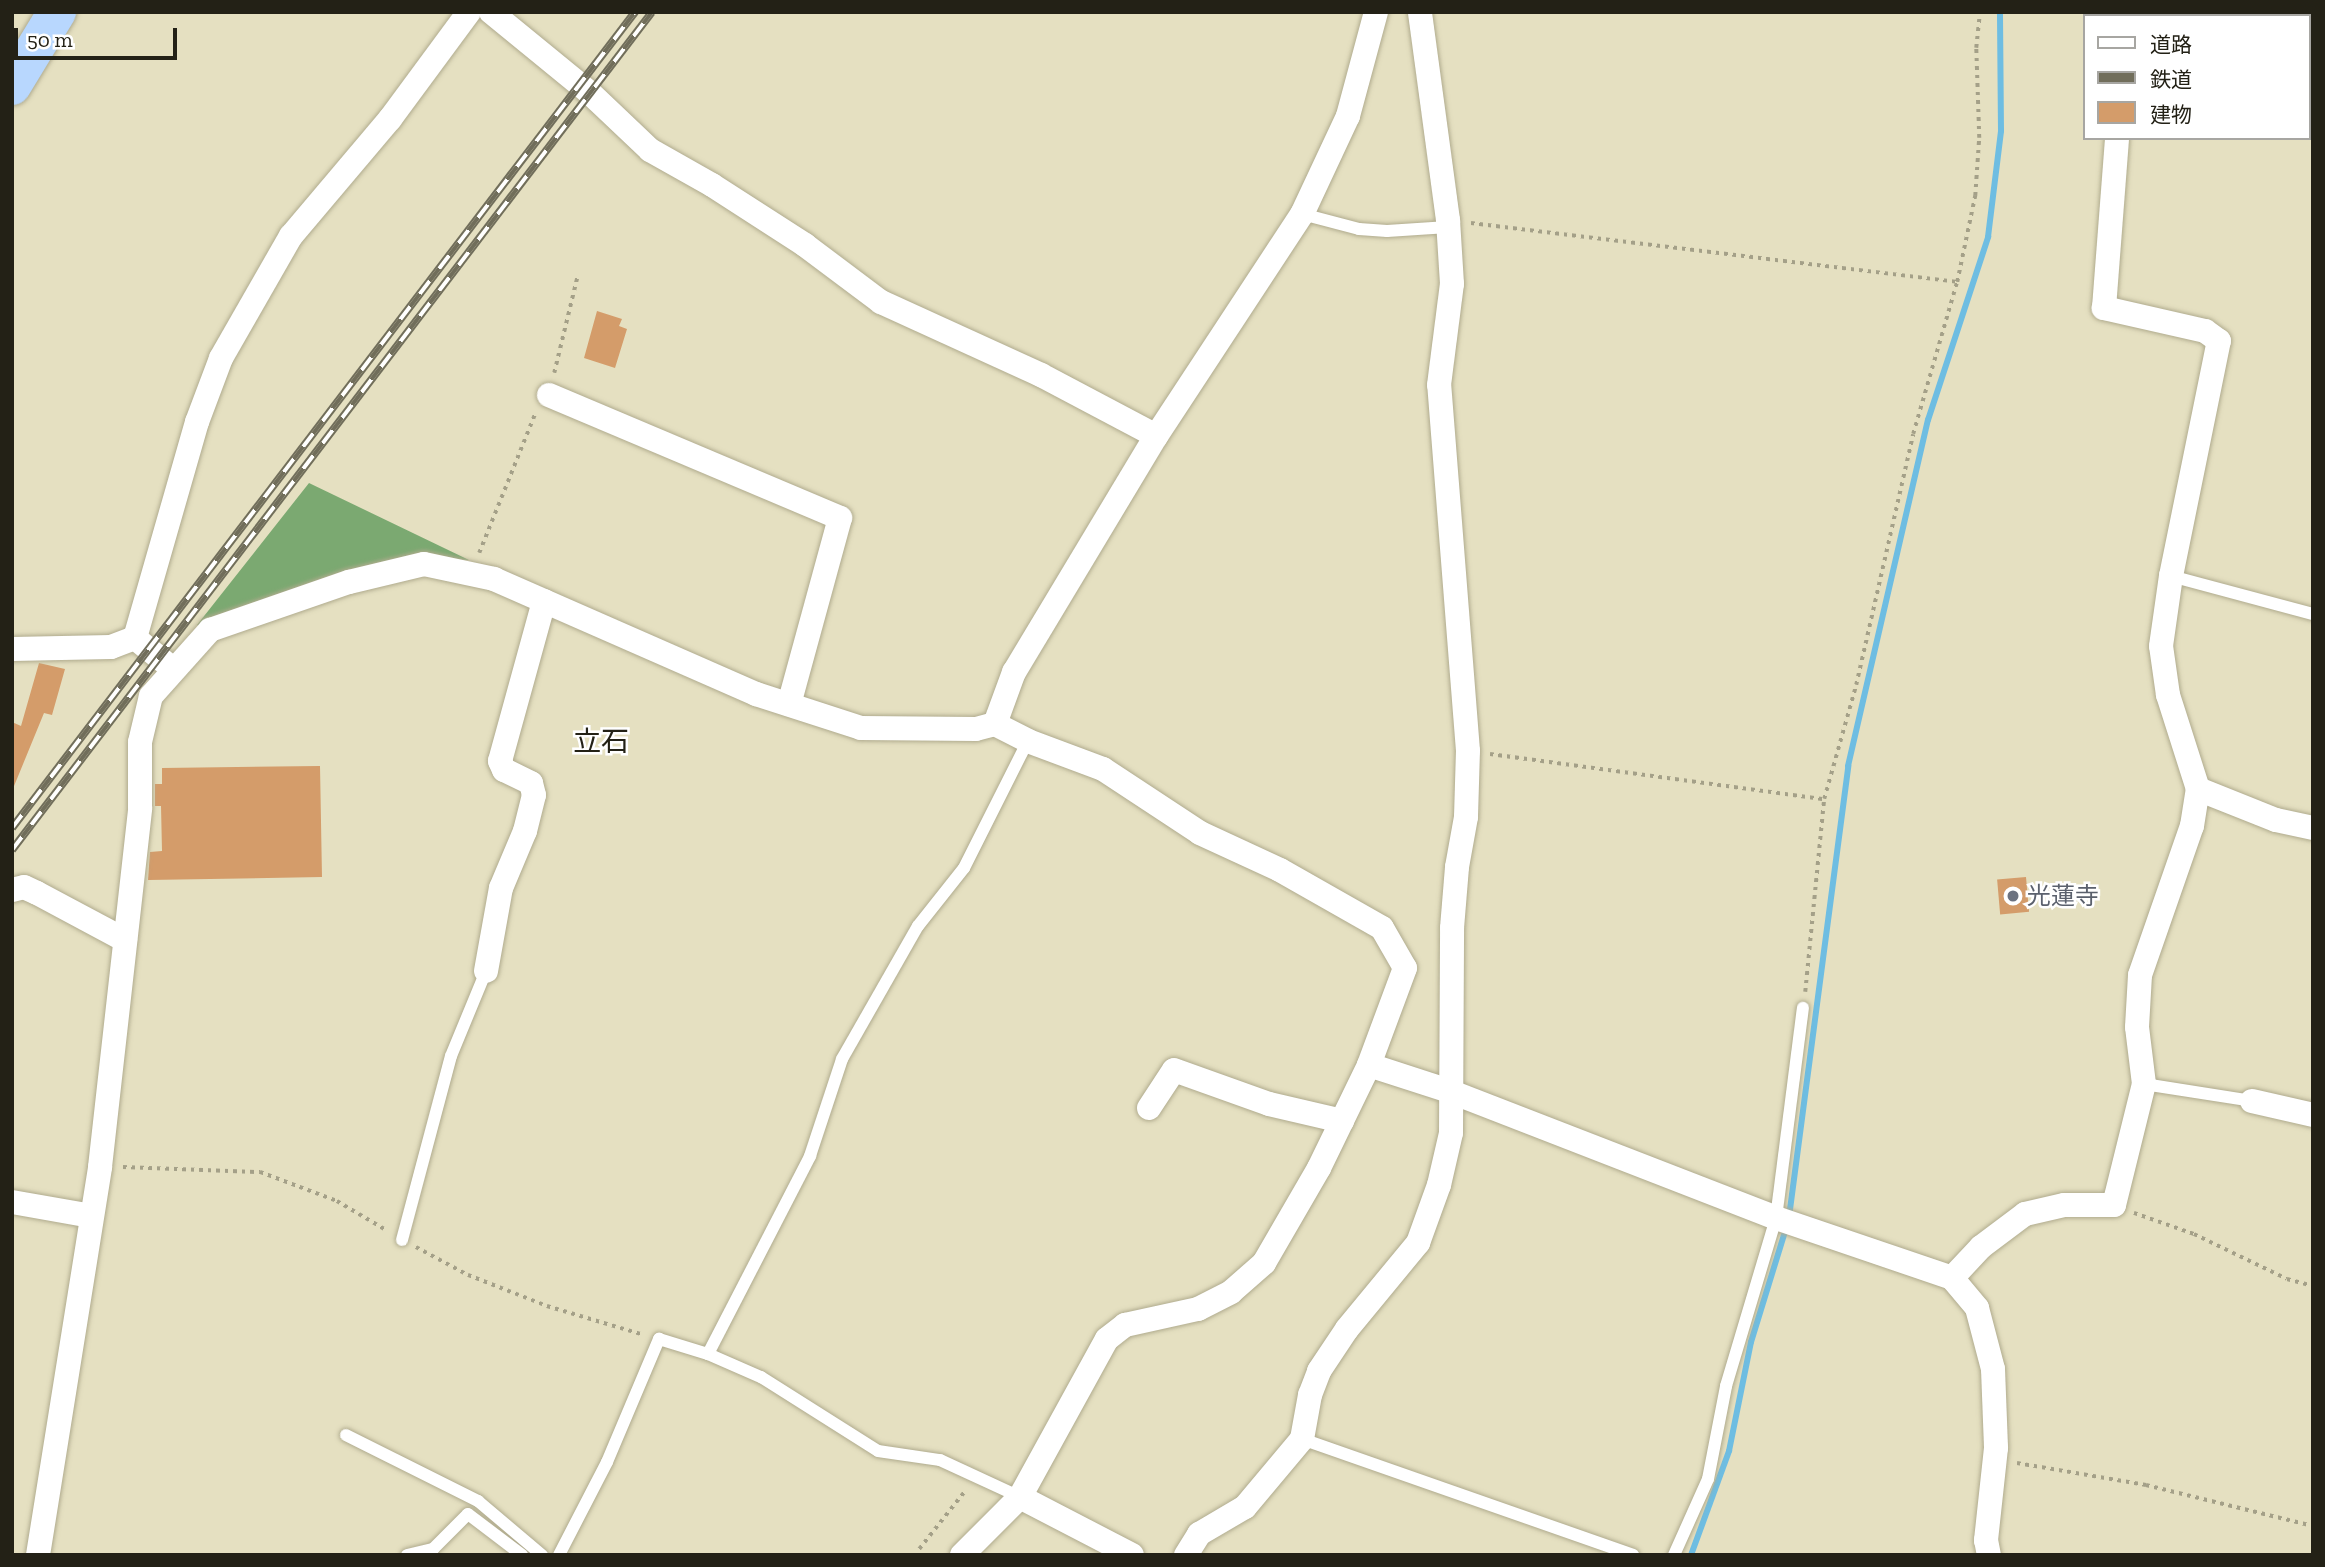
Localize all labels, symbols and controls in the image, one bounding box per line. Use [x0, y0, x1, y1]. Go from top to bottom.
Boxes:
scale bar [18, 14, 180, 58]
legend [2084, 14, 2311, 140]
text: 50 m [27, 27, 73, 52]
text: 道路 [2150, 32, 2192, 57]
text: 鉄道 [2150, 67, 2192, 92]
text: 建物 [2150, 102, 2192, 127]
district label: 立石 [573, 725, 629, 759]
place label: 光蓮寺 [2027, 882, 2099, 910]
marker: 光蓮寺 [2005, 888, 2021, 904]

